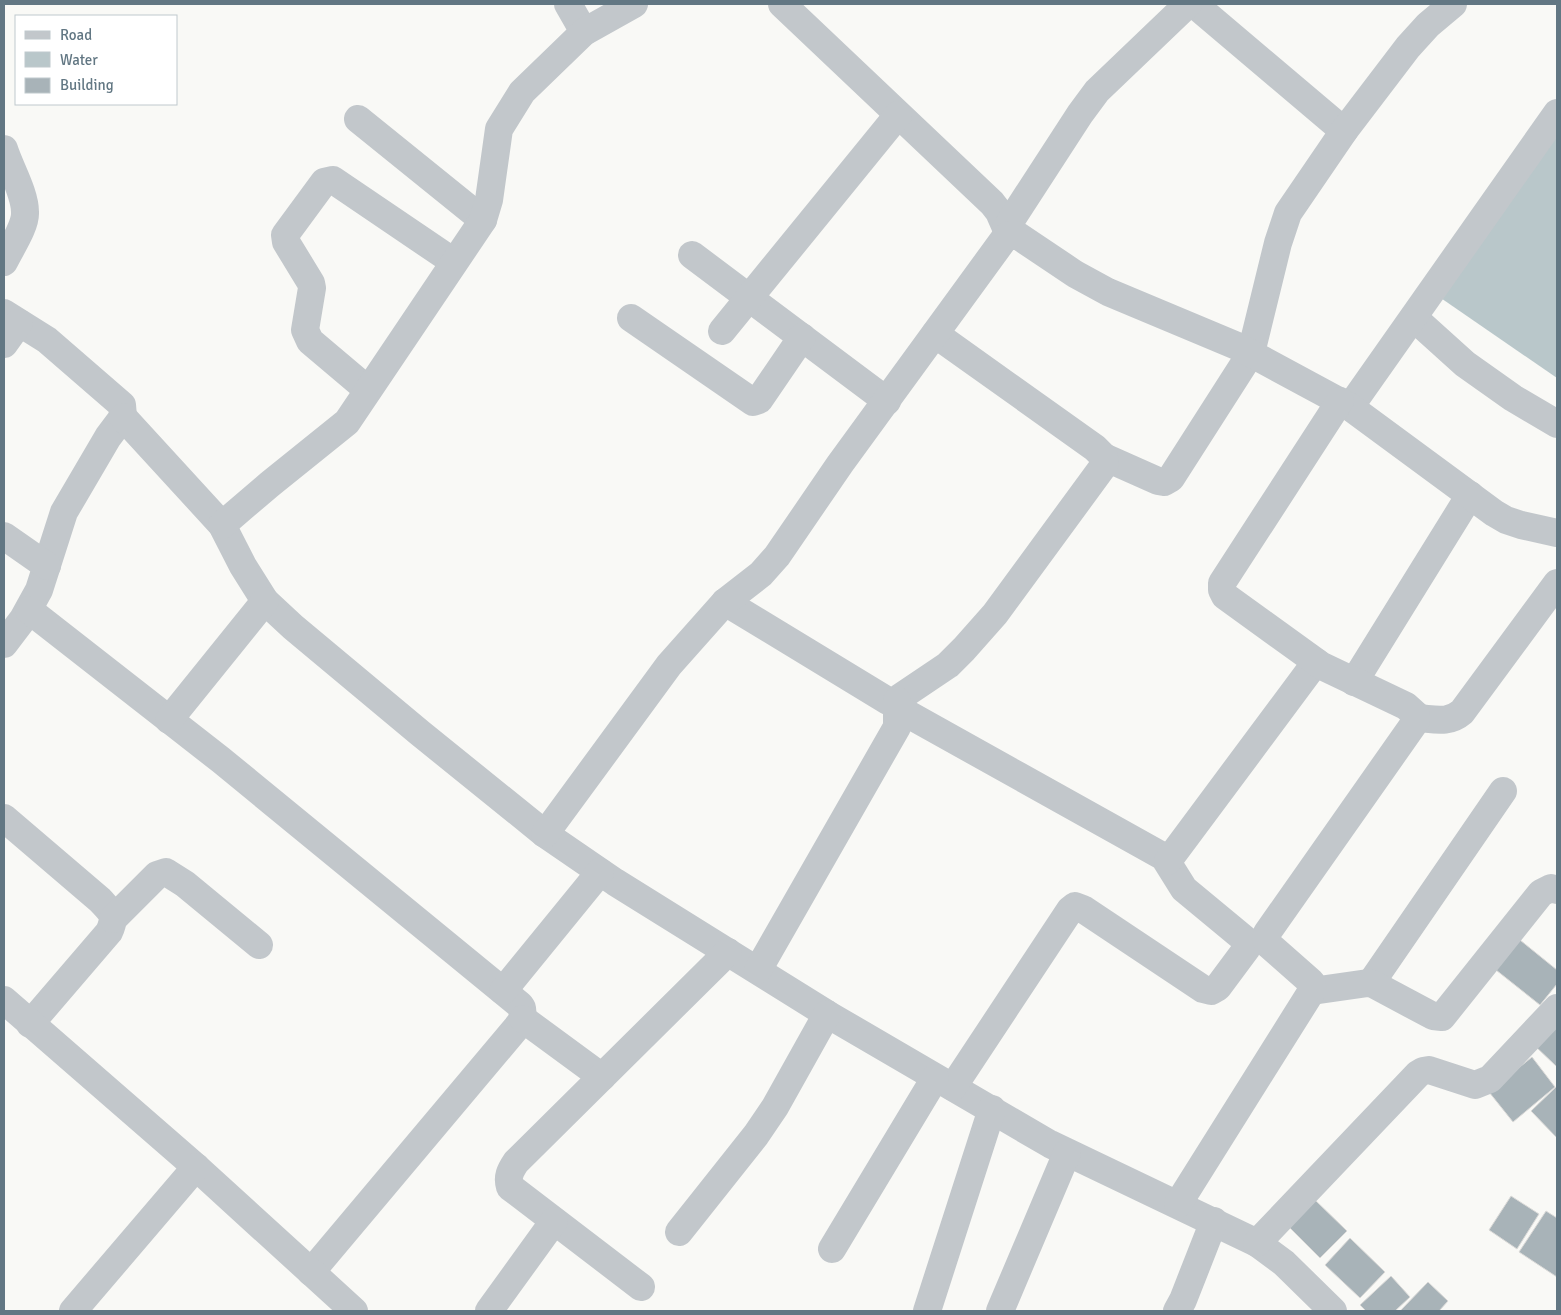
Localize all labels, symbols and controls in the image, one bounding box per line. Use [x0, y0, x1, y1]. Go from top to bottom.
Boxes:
legend [15, 15, 178, 105]
text: Road [60, 26, 92, 44]
text: Water [60, 51, 98, 69]
text: Building [60, 76, 114, 94]

